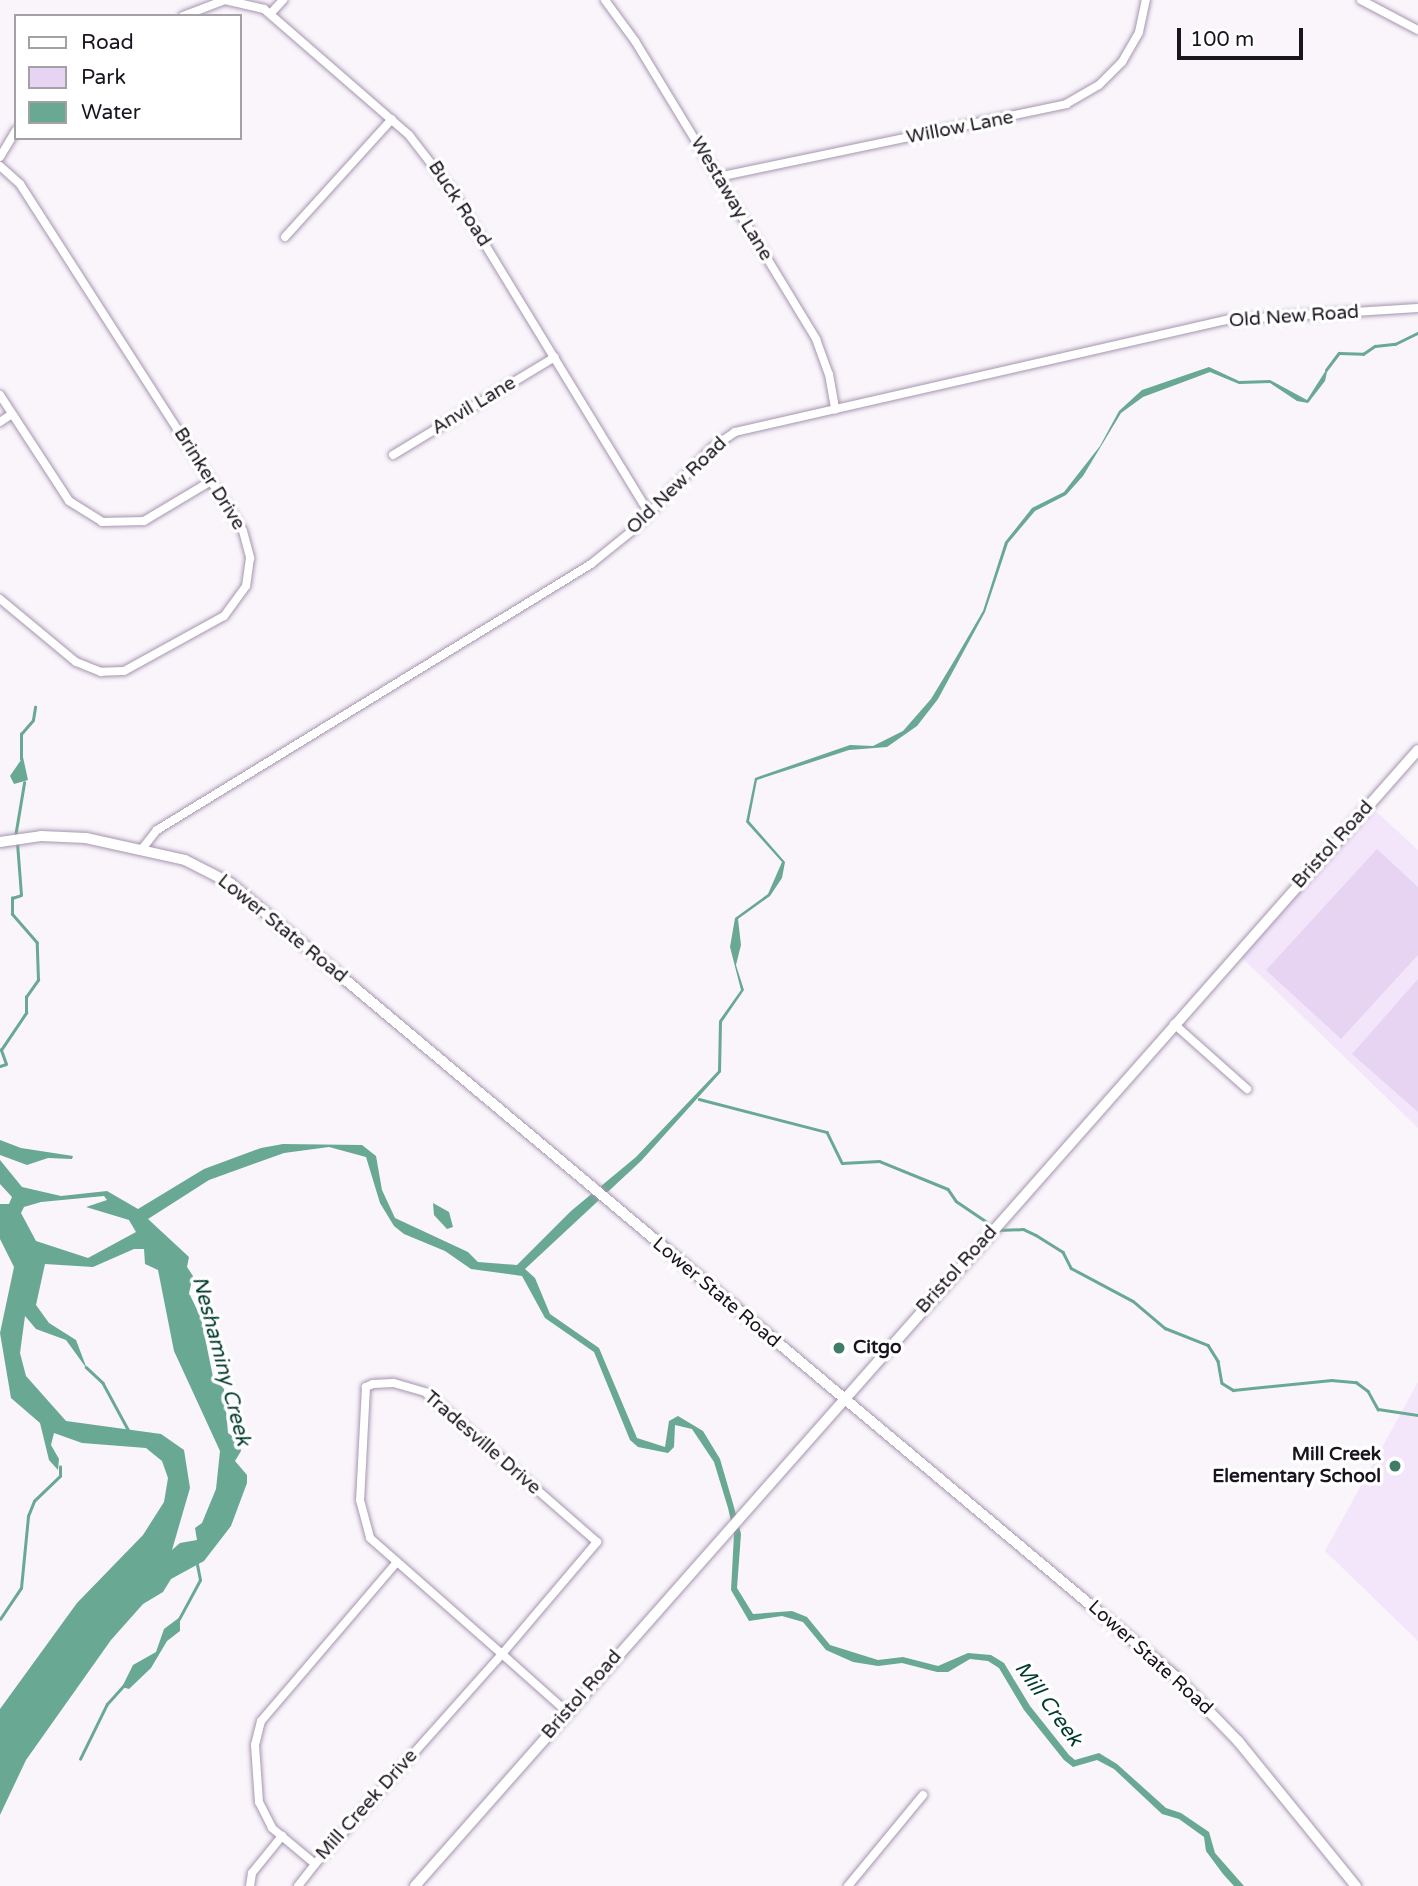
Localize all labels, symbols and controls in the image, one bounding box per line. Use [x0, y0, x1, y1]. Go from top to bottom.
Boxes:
legend [14, 14, 242, 140]
scale bar [1180, 14, 1306, 58]
text: 100 m [1190, 27, 1254, 52]
text: Road [81, 30, 134, 55]
text: Park [81, 65, 126, 90]
text: Water [81, 100, 141, 125]
street label: Willow Lane [905, 106, 1015, 150]
street label: Westaway Lane [685, 133, 777, 265]
street label: Buck Road [423, 157, 495, 251]
street label: Old New Road [1228, 301, 1360, 333]
street label: Anvil Lane [428, 372, 520, 440]
street label: Brinker Drive [168, 424, 250, 534]
street label: Old New Road [622, 433, 732, 539]
street label: Bristol Road [1288, 796, 1378, 894]
street label: Lower State Road [213, 870, 351, 988]
street label: Bristol Road [912, 1221, 1002, 1319]
street label: Lower State Road [647, 1233, 785, 1353]
water label: Neshaminy Creek [186, 1274, 256, 1448]
place label: Citgo [853, 1337, 902, 1359]
marker: Citgo [831, 1340, 847, 1356]
street label: Tradesville Drive [419, 1386, 545, 1500]
place label: Mill Creek Elementary School [1212, 1444, 1381, 1488]
marker: Mill Creek Elementary School [1387, 1458, 1403, 1474]
street label: Lower State Road [1083, 1596, 1217, 1720]
street label: Bristol Road [537, 1646, 627, 1744]
water label: Mill Creek [1009, 1657, 1087, 1751]
street label: Mill Creek Drive [311, 1745, 423, 1865]

